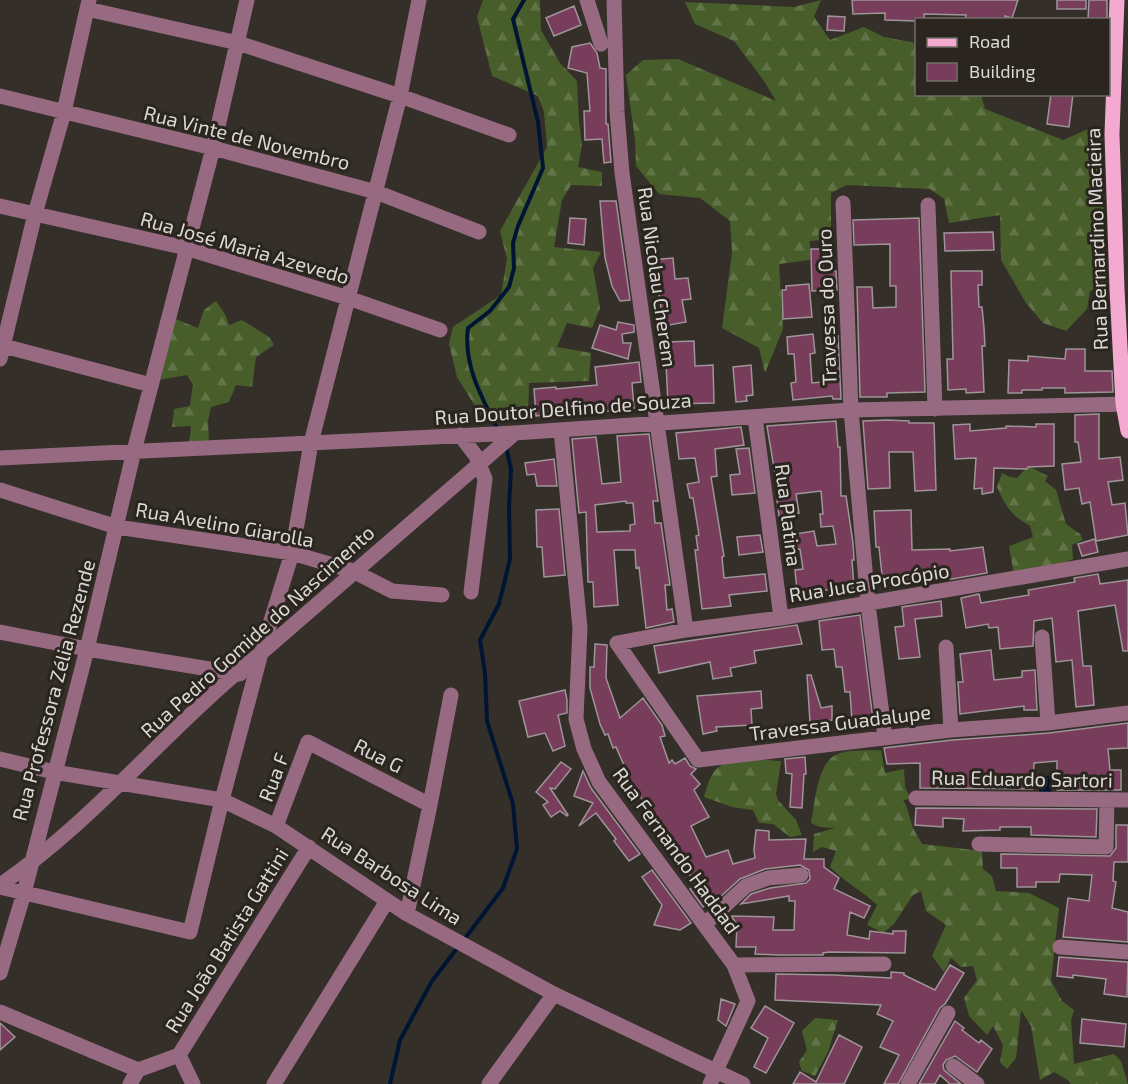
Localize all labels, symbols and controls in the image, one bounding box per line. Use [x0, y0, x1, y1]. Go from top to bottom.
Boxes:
legend [915, 18, 1110, 96]
text: Road [969, 30, 1010, 52]
text: Building [969, 60, 1036, 82]
street label: Rua Vinte de Novembro [141, 100, 353, 174]
street label: Rua Bernardino Macieira [1080, 127, 1112, 351]
street label: Rua Nicolau Cherem [633, 185, 683, 369]
street label: Rua José Maria Azevedo [138, 206, 352, 288]
street label: Travessa do Ouro [811, 228, 841, 386]
street label: Rua Doutor Delfino de Souza [434, 387, 692, 429]
street label: Rua Platina [771, 462, 807, 568]
street label: Rua Avelino Giarolla [134, 496, 316, 552]
street label: Rua Pedro Gomide do Nascimento [135, 520, 379, 742]
street label: Rua Professora Zélia Rezende [7, 557, 99, 823]
street label: Rua Juca Procópio [787, 557, 951, 607]
street label: Travessa Guadalupe [748, 699, 932, 745]
street label: Rua G [350, 733, 408, 777]
street label: Rua F [253, 749, 293, 805]
street label: Rua Fernando Haddad [609, 762, 745, 938]
street label: Rua Eduardo Sartori [931, 764, 1113, 792]
street label: Rua Barbosa Lima [317, 821, 467, 929]
street label: Rua João Batista Gattini [159, 843, 293, 1037]

